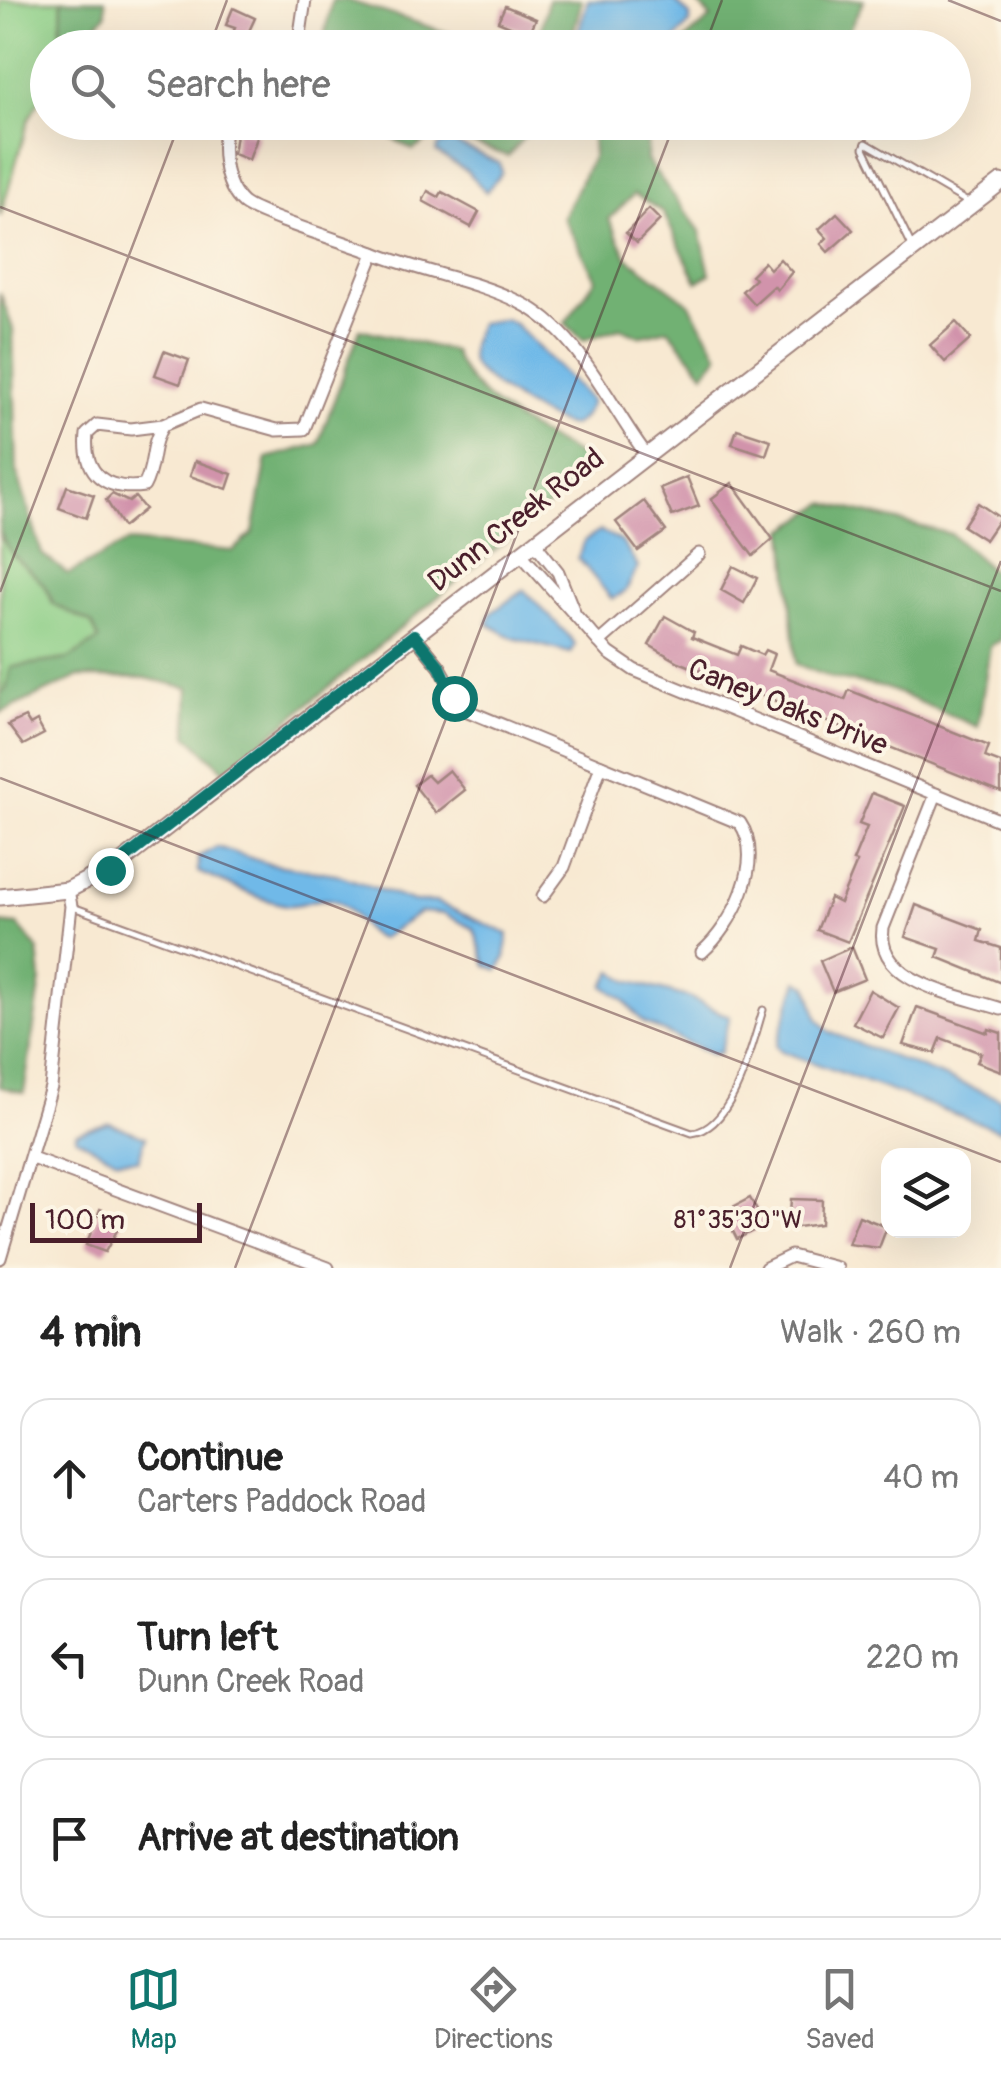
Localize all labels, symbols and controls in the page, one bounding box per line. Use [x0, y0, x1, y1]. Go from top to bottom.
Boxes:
search box [30, 30, 971, 140]
icon: search [65, 58, 120, 113]
text: Search here [145, 61, 331, 109]
street label: Dunn Creek Road [421, 440, 611, 600]
street label: Caney Oaks Drive [683, 650, 893, 764]
route start [432, 676, 478, 722]
route end [88, 848, 134, 894]
map controls [881, 1148, 971, 1238]
button: layers [881, 1148, 971, 1238]
scale bar [30, 1198, 202, 1242]
text: 100 m [45, 1203, 125, 1238]
text: 81°35'30"W [674, 1205, 802, 1236]
text: 4 min [40, 1307, 142, 1359]
text: Walk · 260 m [780, 1313, 961, 1353]
text: Continue [137, 1434, 283, 1482]
icon: ahead [42, 1451, 97, 1506]
text: 40 m [883, 1458, 959, 1498]
text: Carters Paddock Road [137, 1482, 426, 1522]
text: Turn left [137, 1614, 278, 1662]
icon: left [42, 1631, 97, 1686]
text: 220 m [866, 1638, 959, 1678]
text: Dunn Creek Road [137, 1662, 364, 1702]
icon: arrive [42, 1811, 97, 1866]
text: Arrive at destination [137, 1814, 459, 1862]
tab: Map [126, 1962, 181, 2057]
tab: Directions [434, 1962, 553, 2057]
tab: Saved [805, 1962, 875, 2057]

